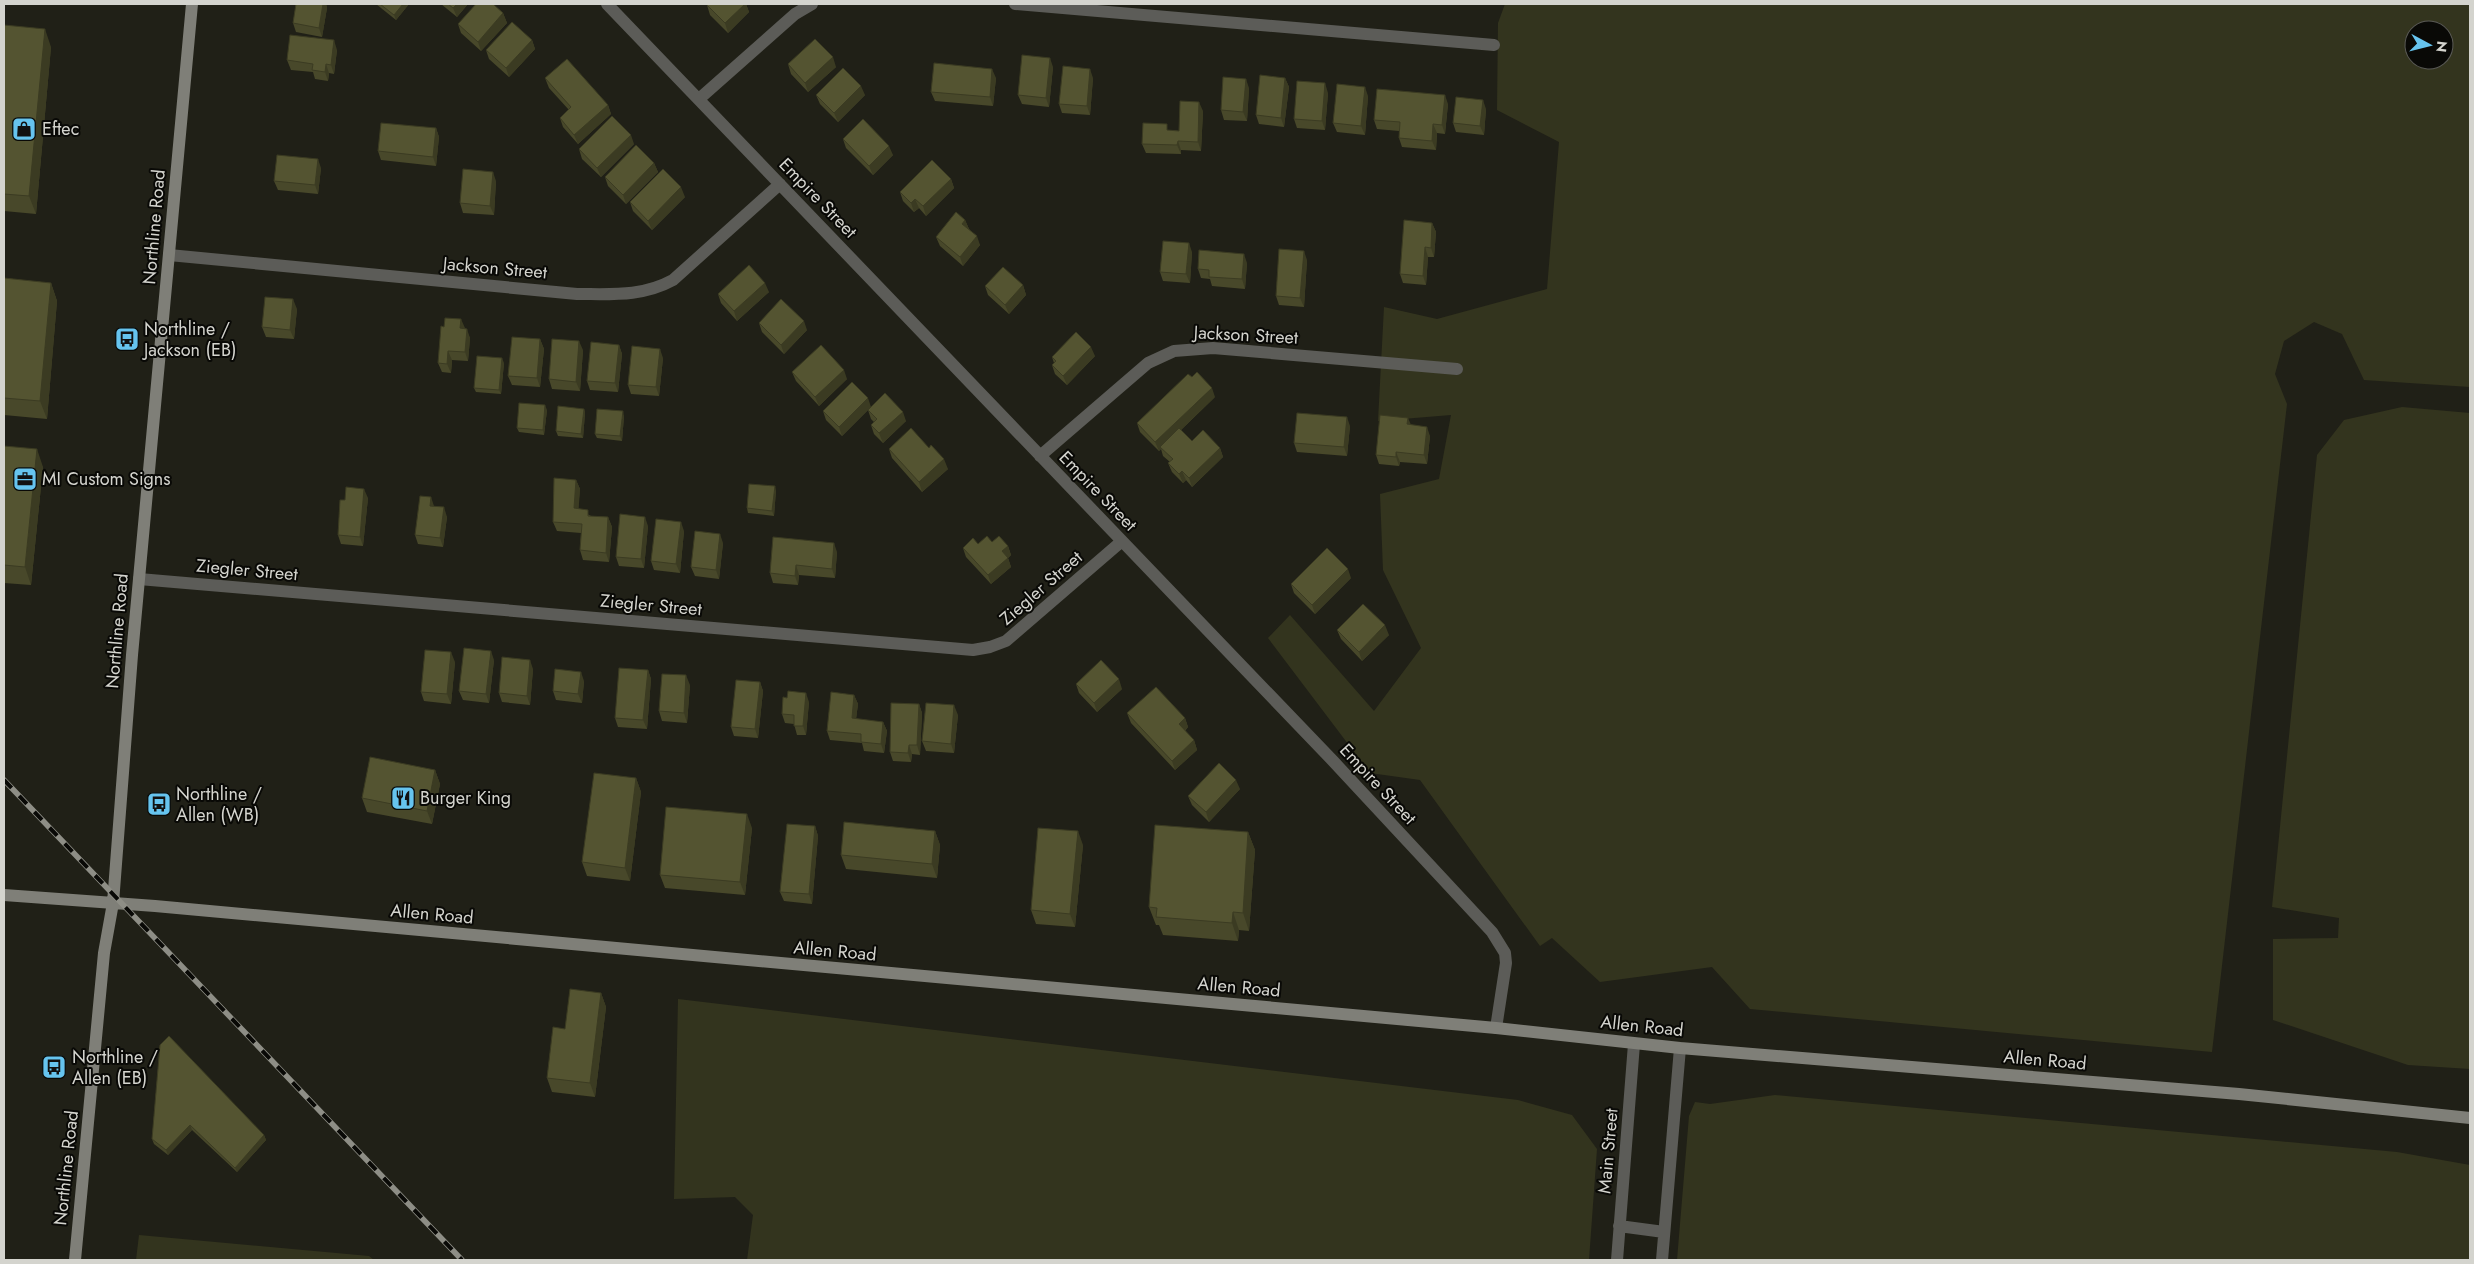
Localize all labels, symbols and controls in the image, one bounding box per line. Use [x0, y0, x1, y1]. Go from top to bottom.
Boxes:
north arrow [2404, 20, 2454, 70]
text: N [2431, 40, 2453, 53]
shop icon: Eftec [11, 116, 37, 142]
place label: Eftec [42, 116, 79, 142]
street label: Empire Street [773, 152, 863, 244]
street label: Northline Road [136, 168, 172, 286]
street label: Jackson Street [440, 250, 549, 286]
place label: Northline / Jackson (EB) [142, 316, 237, 363]
street label: Jackson Street [1191, 319, 1299, 351]
bus stop icon: Northline / Jackson (EB) [114, 326, 140, 352]
street label: Empire Street [1053, 445, 1143, 537]
office icon: MI Custom Signs [12, 466, 38, 492]
place label: MI Custom Signs [42, 466, 171, 492]
street label: Ziegler Street [994, 544, 1089, 631]
street label: Ziegler Street [195, 553, 300, 587]
street label: Northline Road [99, 572, 135, 690]
street label: Ziegler Street [599, 588, 704, 622]
street label: Empire Street [1334, 738, 1423, 831]
place label: Northline / Allen (WB) [176, 781, 262, 828]
restaurant icon: Burger King [390, 785, 416, 811]
place label: Burger King [420, 785, 511, 811]
bus stop icon: Northline / Allen (WB) [146, 791, 172, 817]
street label: Allen Road [389, 897, 475, 931]
street label: Allen Road [792, 934, 878, 968]
street label: Allen Road [1196, 970, 1282, 1004]
street label: Allen Road [1599, 1009, 1685, 1043]
street label: Allen Road [2002, 1043, 2088, 1077]
place label: Northline / Allen (EB) [72, 1044, 158, 1091]
bus stop icon: Northline / Allen (EB) [41, 1054, 67, 1080]
street label: Main Street [1591, 1106, 1625, 1195]
street label: Northline Road [47, 1109, 85, 1227]

